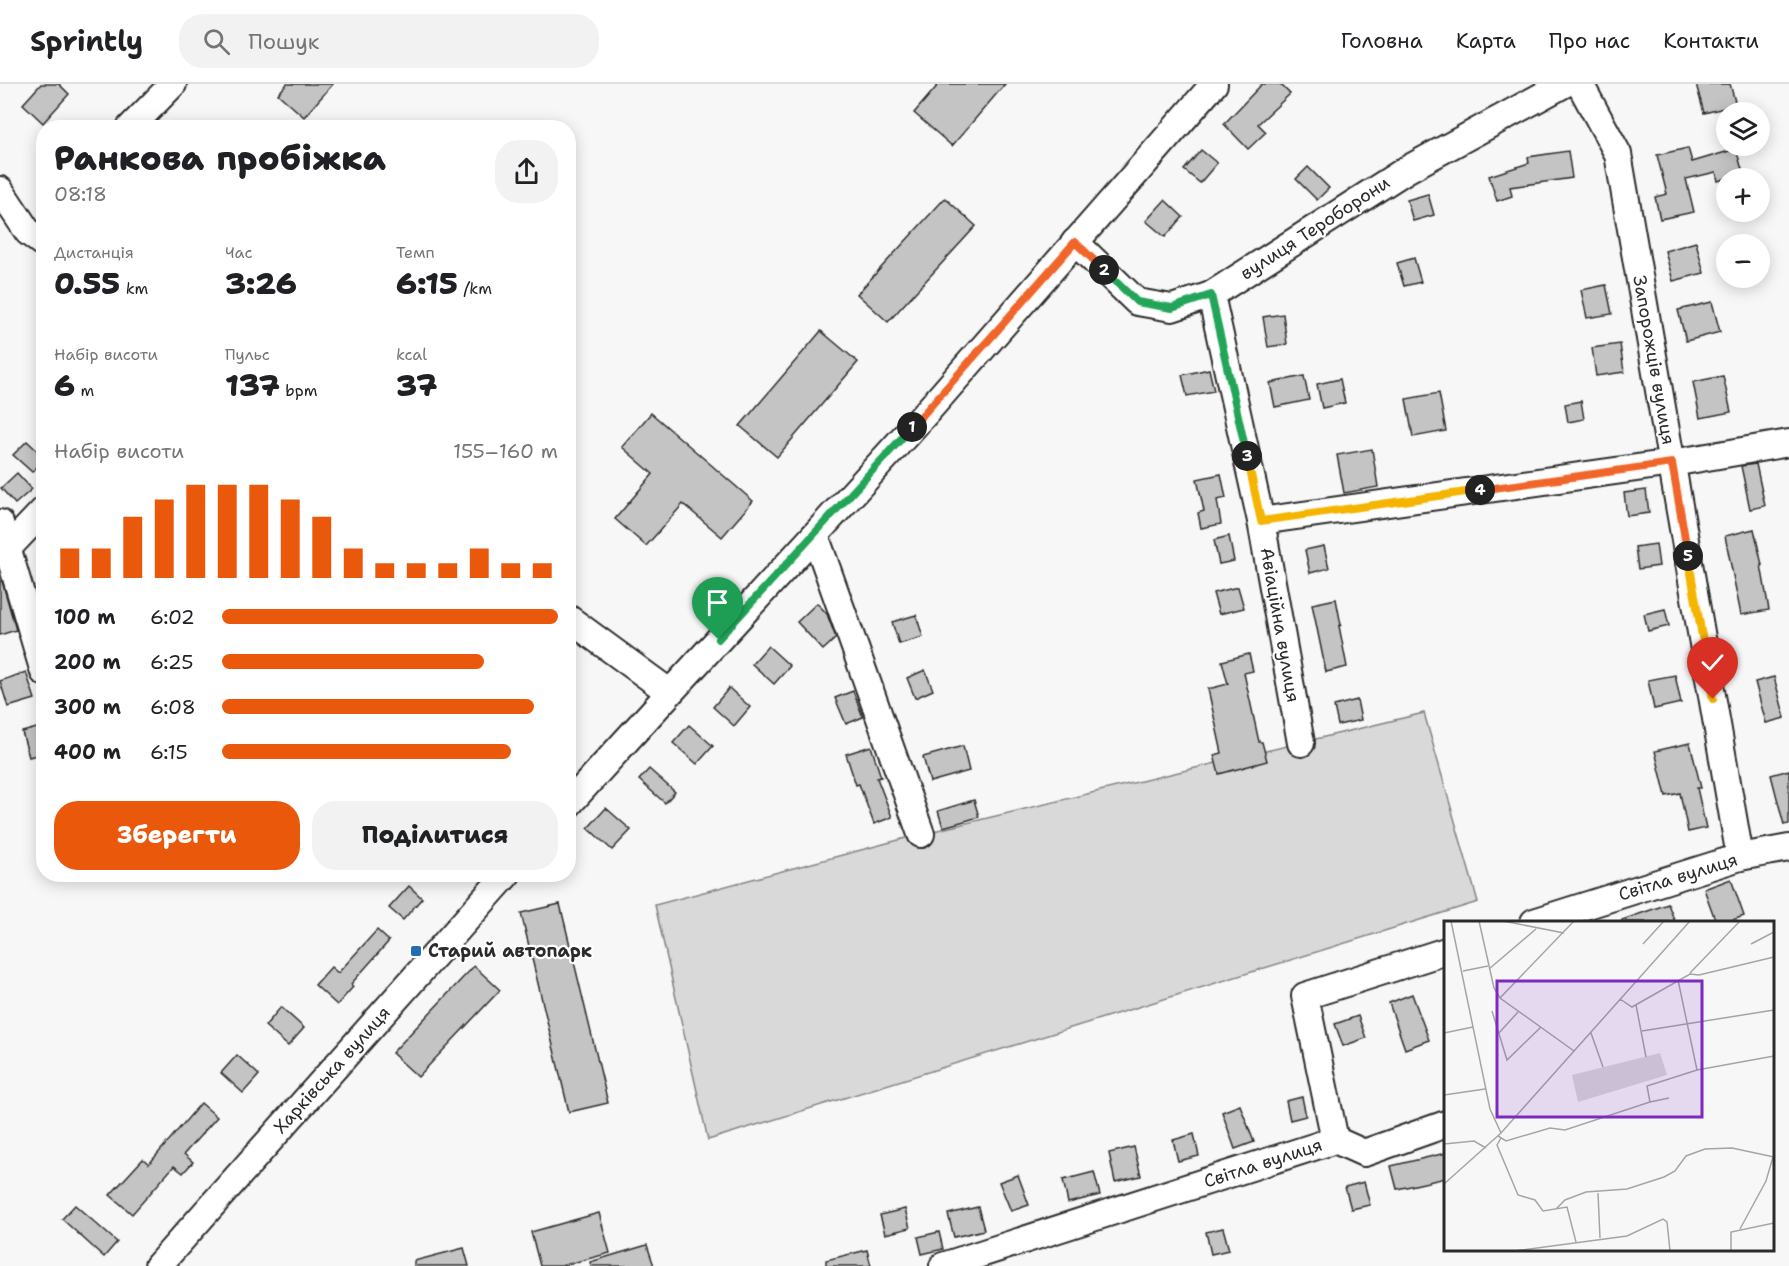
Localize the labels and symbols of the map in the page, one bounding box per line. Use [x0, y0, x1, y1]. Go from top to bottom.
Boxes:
street label: вулиця Тероборони [1236, 170, 1395, 285]
pin: 2 [1089, 255, 1119, 285]
street label: Запорожців вулиця [1627, 273, 1681, 447]
pin: 1 [897, 412, 927, 442]
pin: 3 [1232, 441, 1262, 471]
pin: 4 [1465, 475, 1495, 505]
pin: 5 [1673, 541, 1703, 571]
street label: Авіаційна вулиця [1255, 546, 1305, 704]
pin [692, 577, 743, 639]
pin [1687, 637, 1738, 699]
street label: Світла вулиця [1616, 848, 1740, 906]
inset map [1444, 921, 1774, 1251]
place label: Старий автопарк [428, 939, 592, 963]
marker: Старий автопарк [409, 944, 423, 958]
street label: Харківська вулиця [268, 1001, 396, 1139]
street label: Світла вулиця [1201, 1133, 1325, 1193]

